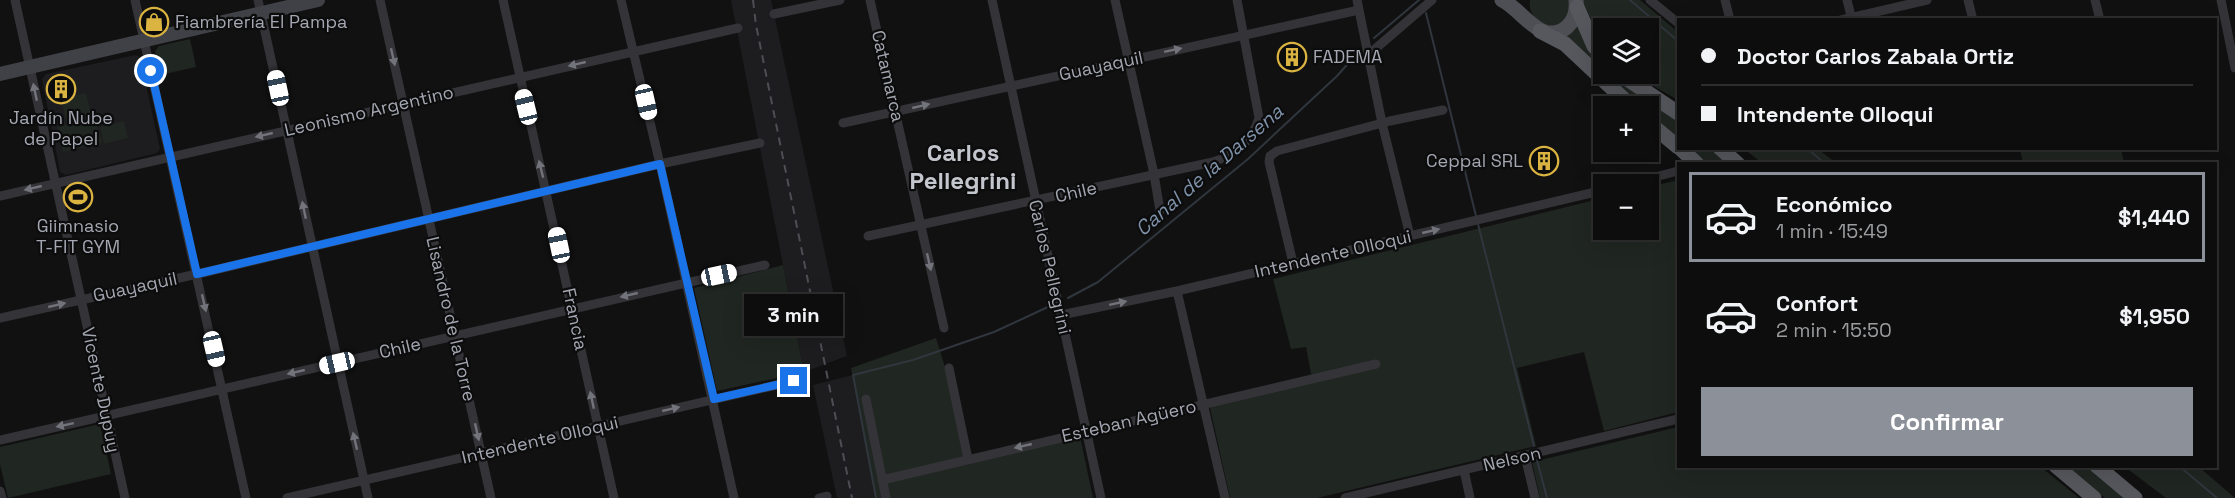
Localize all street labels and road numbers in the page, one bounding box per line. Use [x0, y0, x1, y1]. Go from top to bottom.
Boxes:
street label: Catamarca [867, 28, 910, 124]
street label: Guayaquil [1057, 45, 1145, 86]
street label: Leonismo Argentino [282, 80, 456, 141]
street label: Chile [1053, 176, 1099, 207]
street label: Carlos Pellegrini [1024, 197, 1077, 336]
street label: Intendente Olloqui [1252, 224, 1413, 283]
street label: Lisandro de la Torre [421, 234, 482, 404]
street label: Guayaquil [91, 266, 179, 307]
street label: Francia [558, 286, 593, 352]
street label: Vicente Dupuy [77, 325, 126, 455]
street label: Chile [377, 332, 423, 363]
street label: Esteban Agüero [1059, 394, 1198, 447]
street label: Intendente Olloqui [459, 410, 620, 469]
street label: Nelson [1481, 441, 1543, 476]

